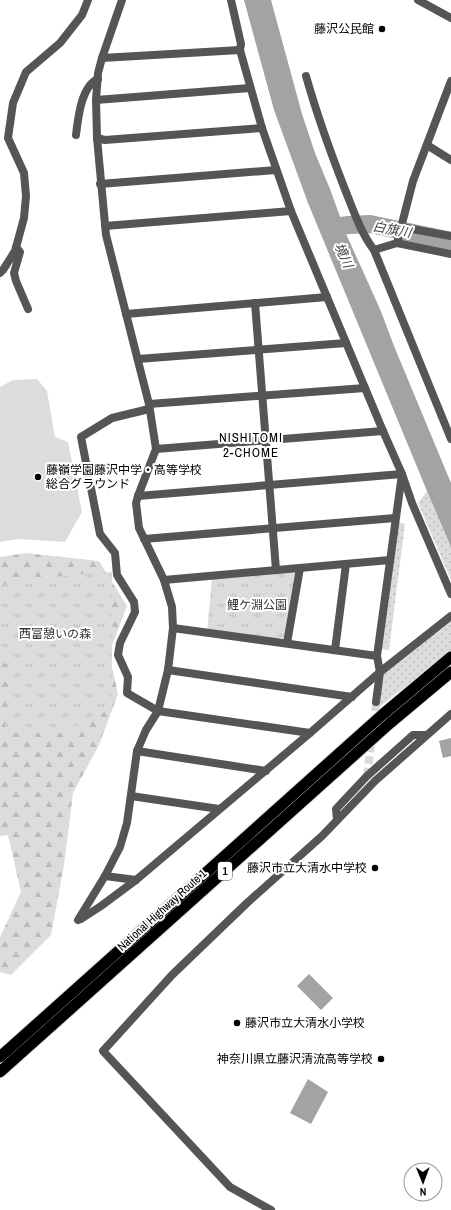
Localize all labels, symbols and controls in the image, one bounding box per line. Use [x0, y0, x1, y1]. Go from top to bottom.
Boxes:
place label: 藤沢公民館 [314, 21, 374, 37]
marker: 藤沢公民館 [377, 24, 387, 34]
water label: 白旗川 [371, 218, 415, 242]
water label: 境川 [330, 240, 357, 272]
district label: NISHITOMI 2-CHOME [219, 429, 283, 461]
place label: 藤嶺学園藤沢中学・高等学校 総合グラウンド [46, 462, 202, 492]
marker: 藤嶺学園藤沢中学・高等学校 総合グラウンド [33, 472, 43, 482]
park label: 鯉ケ淵公園 [227, 597, 287, 613]
park label: 西富憩いの森 [19, 626, 91, 642]
place label: 藤沢市立大清水中学校 [247, 860, 367, 876]
road number: 1 [218, 862, 232, 880]
marker: 藤沢市立大清水中学校 [370, 863, 380, 873]
street label: National Highway Route 1 [114, 865, 210, 954]
place label: 藤沢市立大清水小学校 [245, 1015, 365, 1031]
marker: 藤沢市立大清水小学校 [232, 1018, 242, 1028]
place label: 神奈川県立藤沢清流高等学校 [217, 1051, 373, 1067]
marker: 神奈川県立藤沢清流高等学校 [376, 1054, 386, 1064]
north arrow [403, 1162, 443, 1202]
text: N [420, 1185, 427, 1199]

